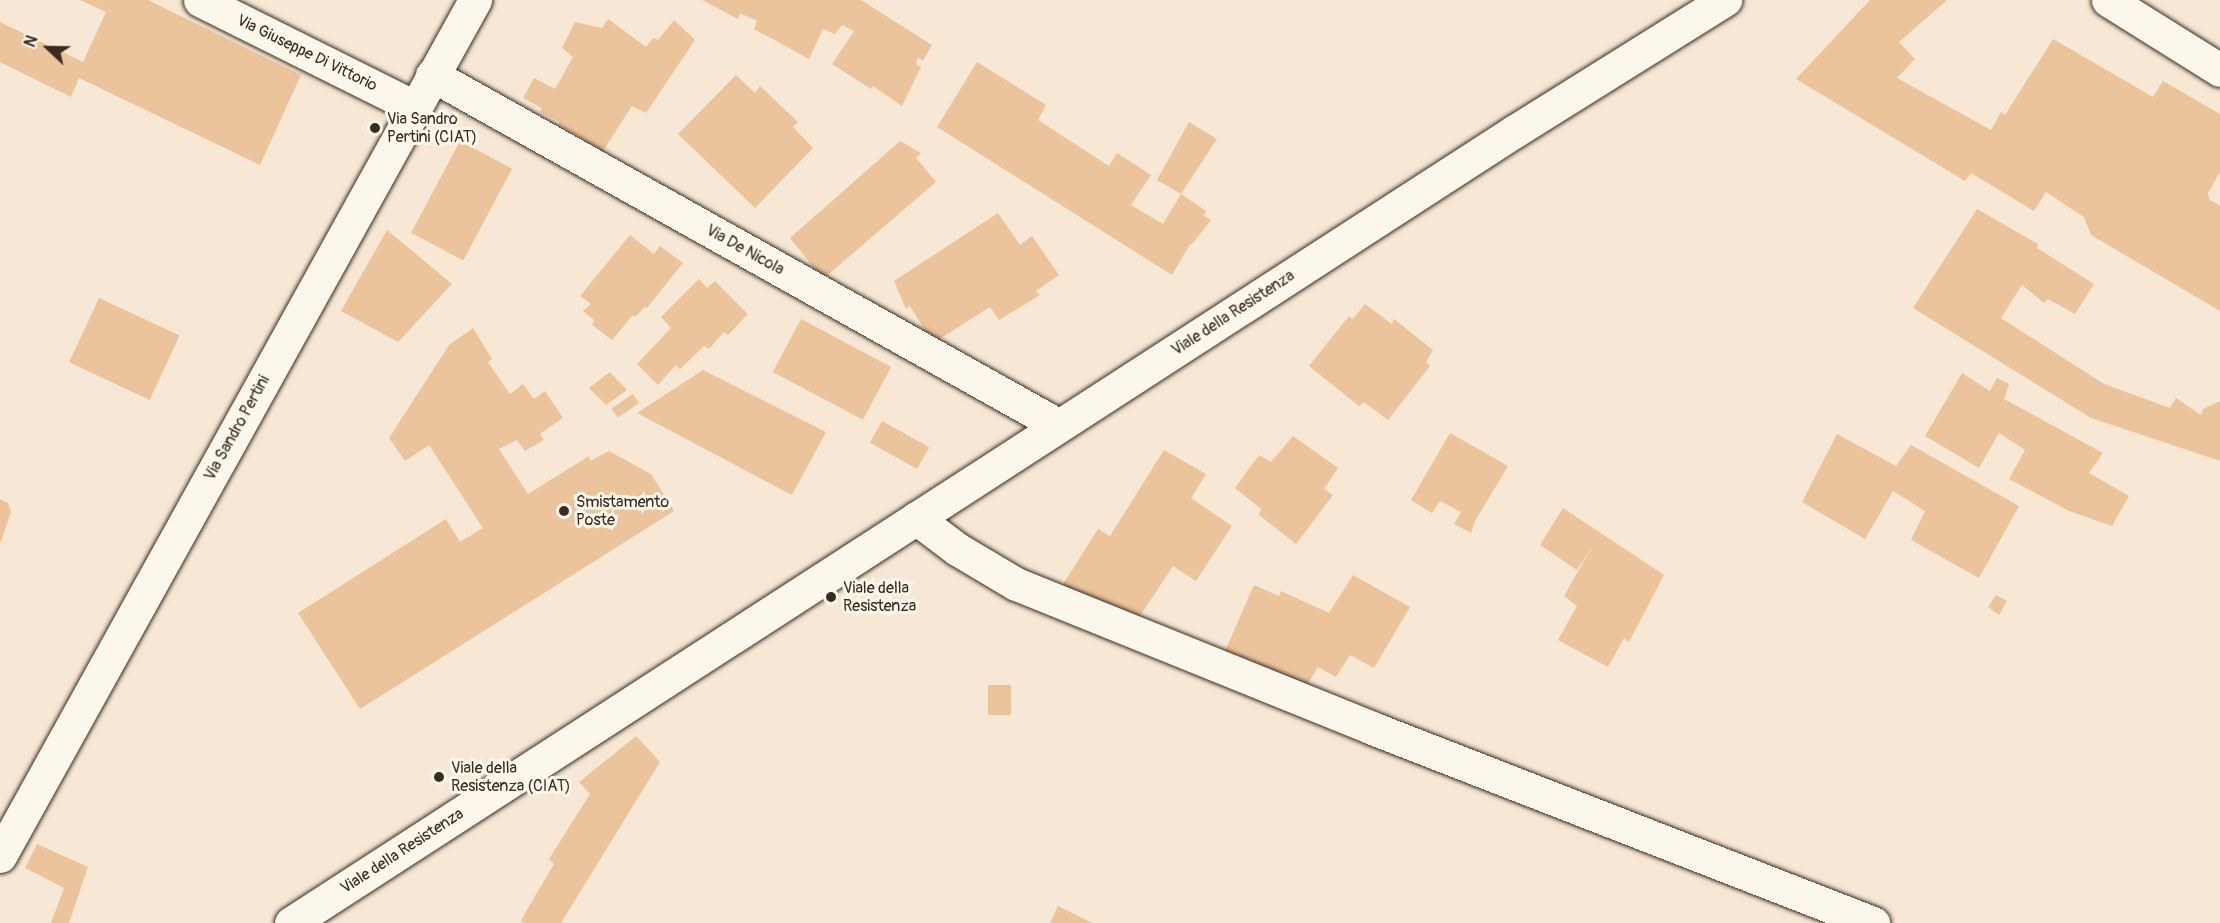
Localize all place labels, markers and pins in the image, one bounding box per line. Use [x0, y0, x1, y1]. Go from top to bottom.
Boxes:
place label: Via Sandro Pertini (CIAT) [387, 109, 477, 147]
marker: Via Sandro Pertini (CIAT) [368, 121, 382, 135]
place label: Smistamento Poste [576, 492, 669, 530]
marker: Smistamento Poste [557, 504, 571, 518]
place label: Viale della Resistenza [843, 578, 916, 616]
marker: Viale della Resistenza [824, 590, 838, 604]
place label: Viale della Resistenza (CIAT) [451, 758, 571, 796]
marker: Viale della Resistenza (CIAT) [432, 770, 446, 784]

